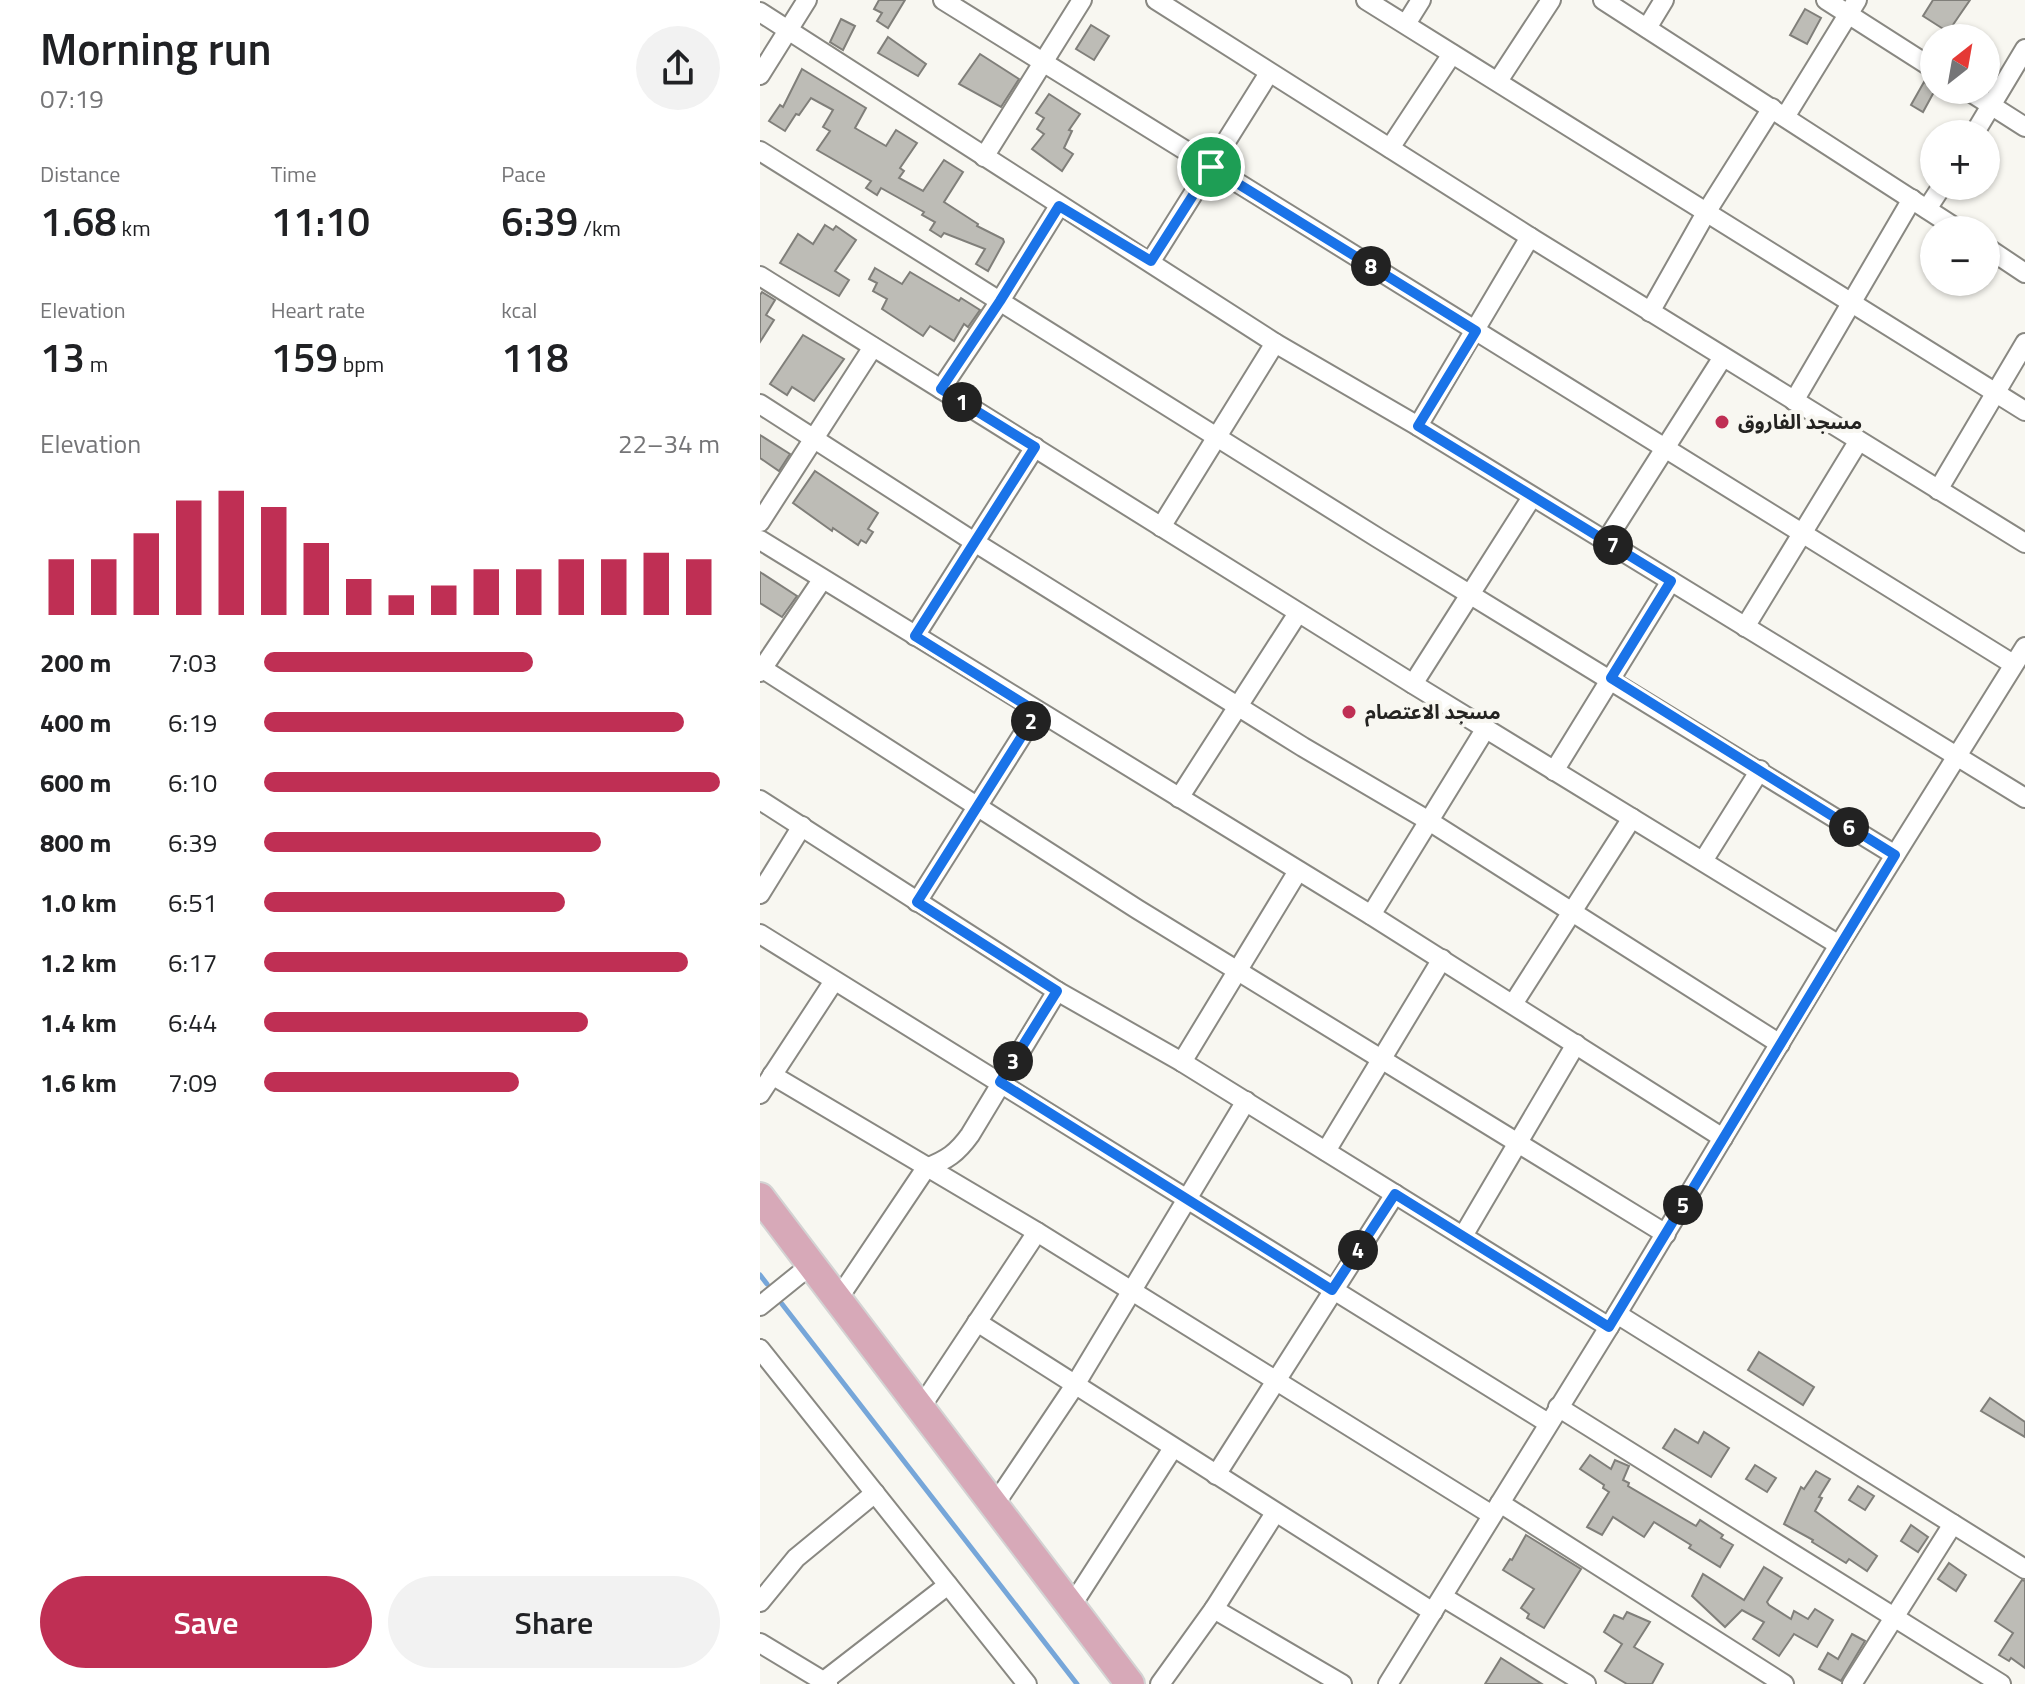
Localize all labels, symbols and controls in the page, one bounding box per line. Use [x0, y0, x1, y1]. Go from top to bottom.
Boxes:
text: Morning run [40, 15, 272, 82]
north arrow [1920, 24, 2000, 104]
map controls [1920, 24, 2000, 296]
button: share [636, 26, 720, 110]
text: 07:19 [40, 79, 104, 118]
button: + [1920, 120, 2000, 200]
pin [1177, 133, 1245, 201]
icon: arrive [1189, 145, 1233, 189]
text: Distance [40, 157, 120, 191]
text: Time [271, 157, 317, 191]
text: Pace [501, 157, 546, 191]
text: 1.68 [40, 191, 117, 252]
text: 11:10 [271, 191, 370, 252]
text: 6:39 [501, 191, 578, 252]
text: km [117, 211, 151, 245]
text: /km [578, 211, 621, 245]
button: − [1920, 216, 2000, 296]
pin: 8 [1351, 246, 1391, 286]
text: 8 [1365, 249, 1377, 283]
text: Elevation [40, 293, 126, 327]
text: Heart rate [271, 293, 365, 327]
text: kcal [501, 293, 537, 327]
text: 13 [40, 327, 85, 388]
text: 159 [271, 327, 338, 388]
text: 118 [501, 327, 569, 388]
text: m [85, 347, 108, 381]
text: bpm [338, 347, 384, 381]
pin: 1 [942, 382, 982, 422]
text: 1 [956, 385, 968, 419]
place label: مسجد الفاروق [1738, 406, 1862, 437]
marker: مسجد الفاروق [1713, 413, 1731, 431]
text: Elevation [40, 424, 141, 463]
text: 22–34 m [618, 424, 720, 463]
pin: 7 [1593, 525, 1633, 565]
text: 7 [1607, 528, 1619, 562]
text: 200 m [40, 643, 111, 682]
text: 7:03 [168, 643, 217, 682]
place label: مسجد الاعتصام [1365, 696, 1501, 727]
pin: 2 [1011, 701, 1051, 741]
text: 400 m [40, 703, 111, 742]
text: 6:19 [168, 703, 217, 742]
marker: مسجد الاعتصام [1340, 703, 1358, 721]
text: 2 [1025, 704, 1037, 738]
text: 600 m [40, 763, 111, 802]
text: 6:10 [168, 763, 217, 802]
pin: 6 [1829, 807, 1869, 847]
text: 6 [1843, 810, 1855, 844]
text: 800 m [40, 823, 111, 862]
text: 6:39 [168, 823, 217, 862]
text: 1.0 km [40, 883, 117, 922]
text: 6:51 [168, 883, 217, 922]
text: 1.2 km [40, 943, 117, 982]
text: 6:17 [168, 943, 217, 982]
text: 1.4 km [40, 1003, 117, 1042]
text: 6:44 [168, 1003, 217, 1042]
pin: 3 [993, 1041, 1033, 1081]
text: 3 [1007, 1044, 1019, 1078]
text: 1.6 km [40, 1063, 117, 1102]
text: 7:09 [168, 1063, 217, 1102]
pin: 5 [1663, 1185, 1703, 1225]
text: 5 [1677, 1188, 1689, 1222]
pin: 4 [1338, 1230, 1378, 1270]
text: 4 [1352, 1233, 1364, 1267]
button: Save [40, 1576, 372, 1668]
button: Share [388, 1576, 720, 1668]

